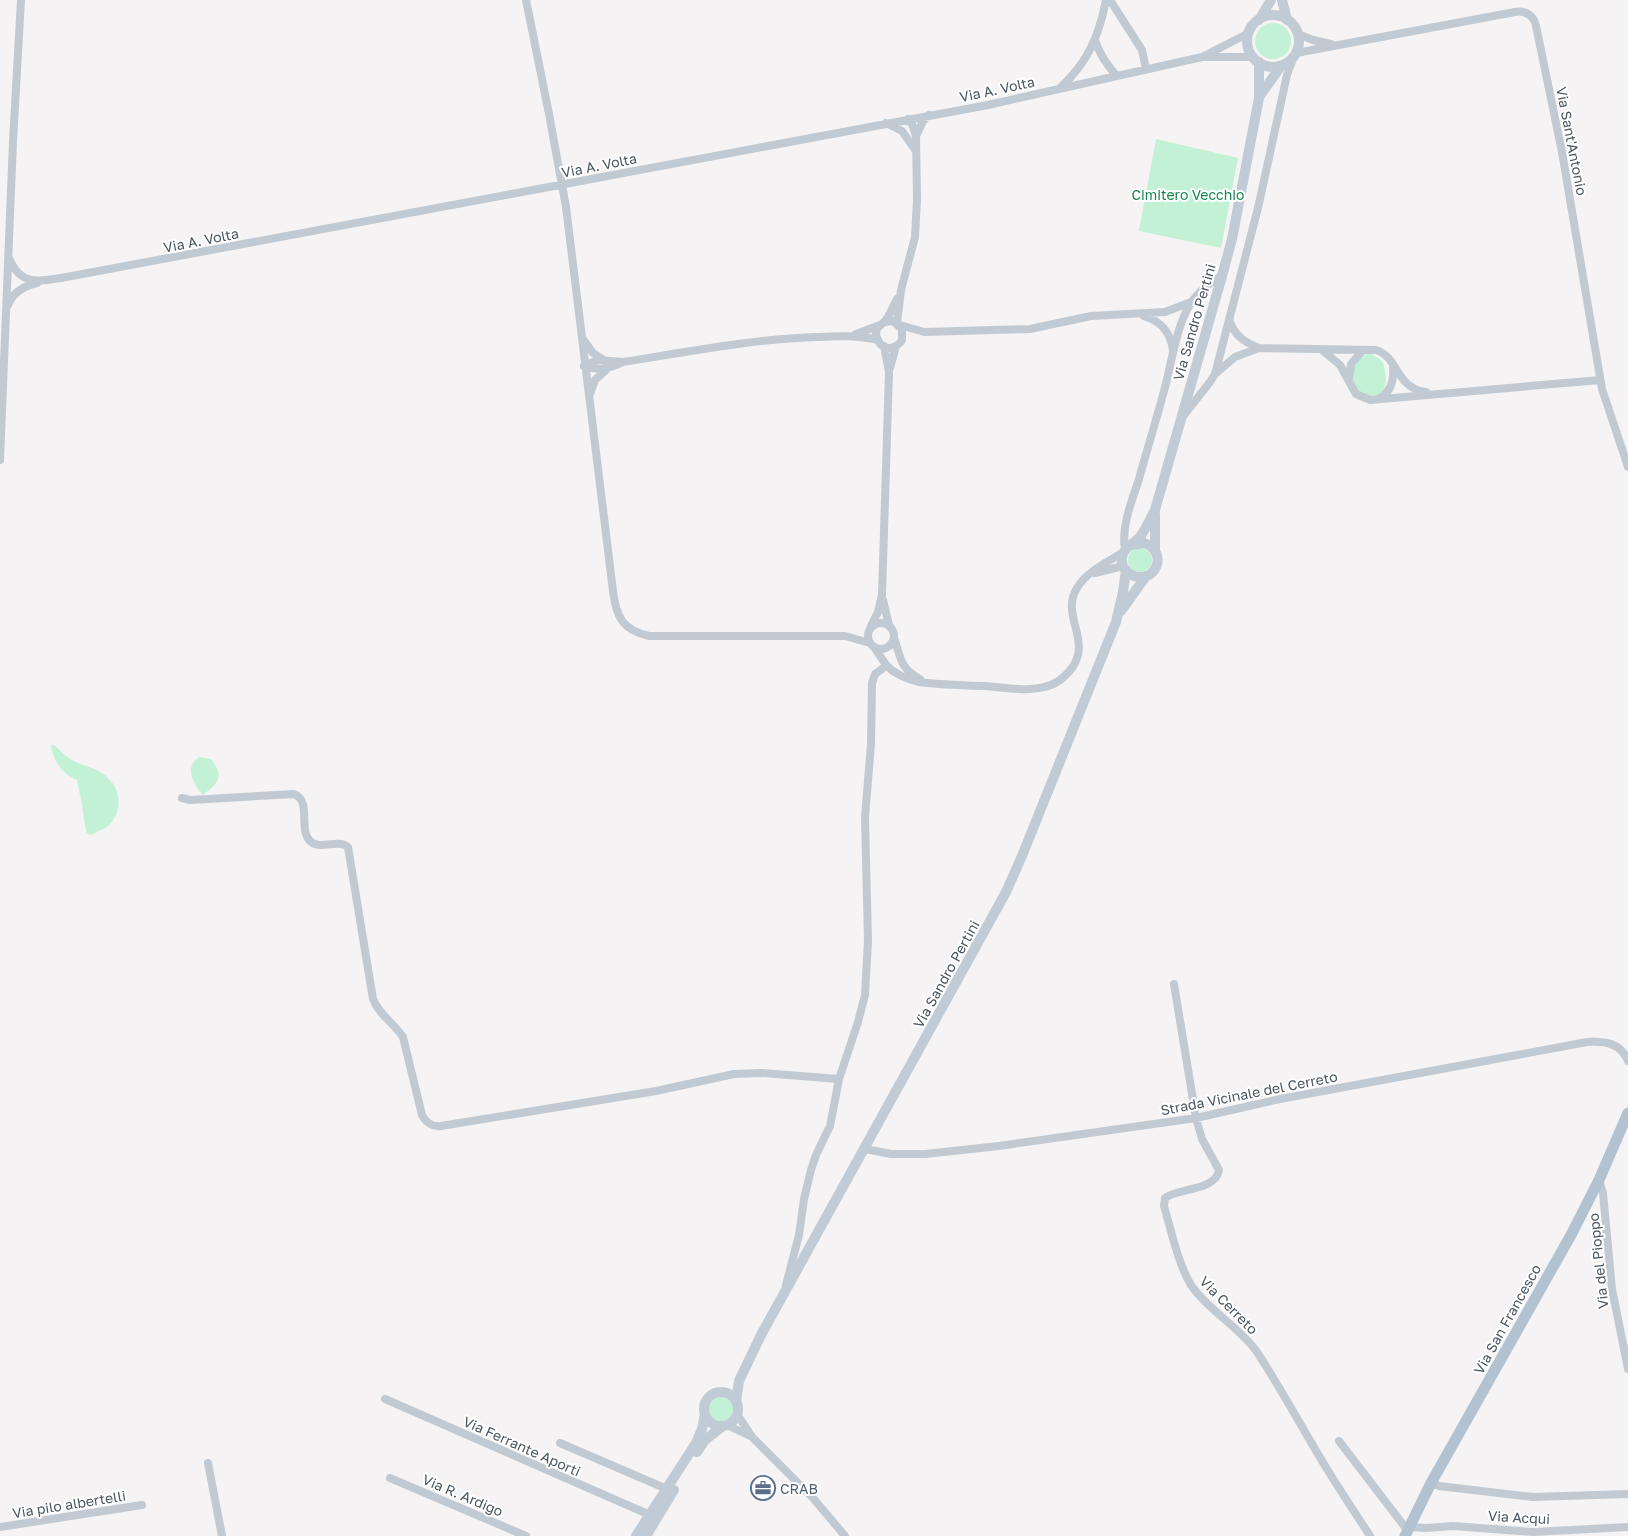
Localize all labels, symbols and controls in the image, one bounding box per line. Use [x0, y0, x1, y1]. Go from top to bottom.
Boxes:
street label: Via A. Volta [958, 73, 1036, 105]
street label: Via Sant'Antonio [1553, 85, 1591, 197]
street label: Via A. Volta [560, 149, 638, 181]
park label: Cimitero Vecchio [1131, 186, 1245, 203]
street label: Via A. Volta [162, 224, 240, 256]
street label: Via Sandro Pertini [1169, 262, 1219, 382]
street label: Via Sandro Pertini [909, 917, 983, 1031]
street label: Strada Vicinale del Cerreto [1159, 1068, 1339, 1118]
street label: Via del Pioppo [1585, 1212, 1611, 1310]
street label: Via San Francesco [1470, 1261, 1544, 1377]
street label: Via Cerreto [1196, 1272, 1262, 1338]
street label: Via Ferrante Aporti [461, 1412, 583, 1480]
street label: Via R. Ardigo [420, 1470, 506, 1520]
office icon: CRAB [750, 1475, 776, 1501]
place label: CRAB [780, 1480, 818, 1497]
street label: Via pilo albertelli [11, 1487, 127, 1521]
street label: Via Acqui [1487, 1507, 1551, 1527]

